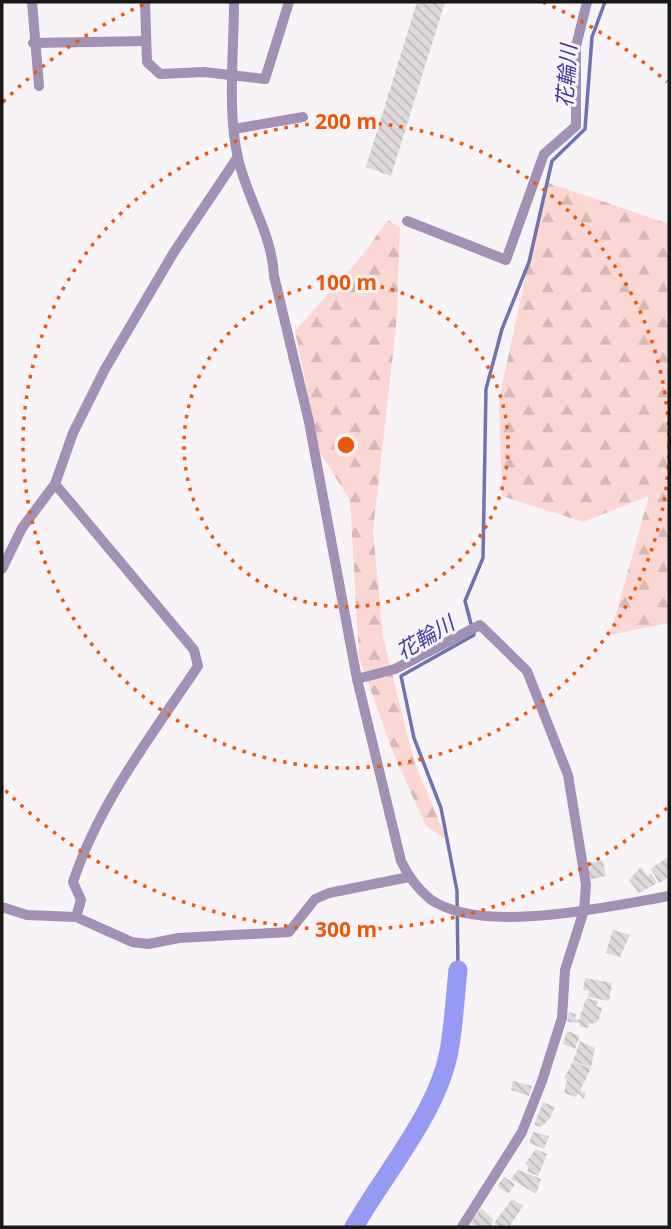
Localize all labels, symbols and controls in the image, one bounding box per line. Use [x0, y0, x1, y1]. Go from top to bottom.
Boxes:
water label: 花輪川 [550, 42, 582, 108]
text: 200 m [315, 107, 377, 135]
text: 100 m [315, 268, 377, 296]
centre of rings [334, 433, 358, 457]
water label: 花輪川 [391, 608, 461, 665]
text: 300 m [315, 915, 377, 943]

